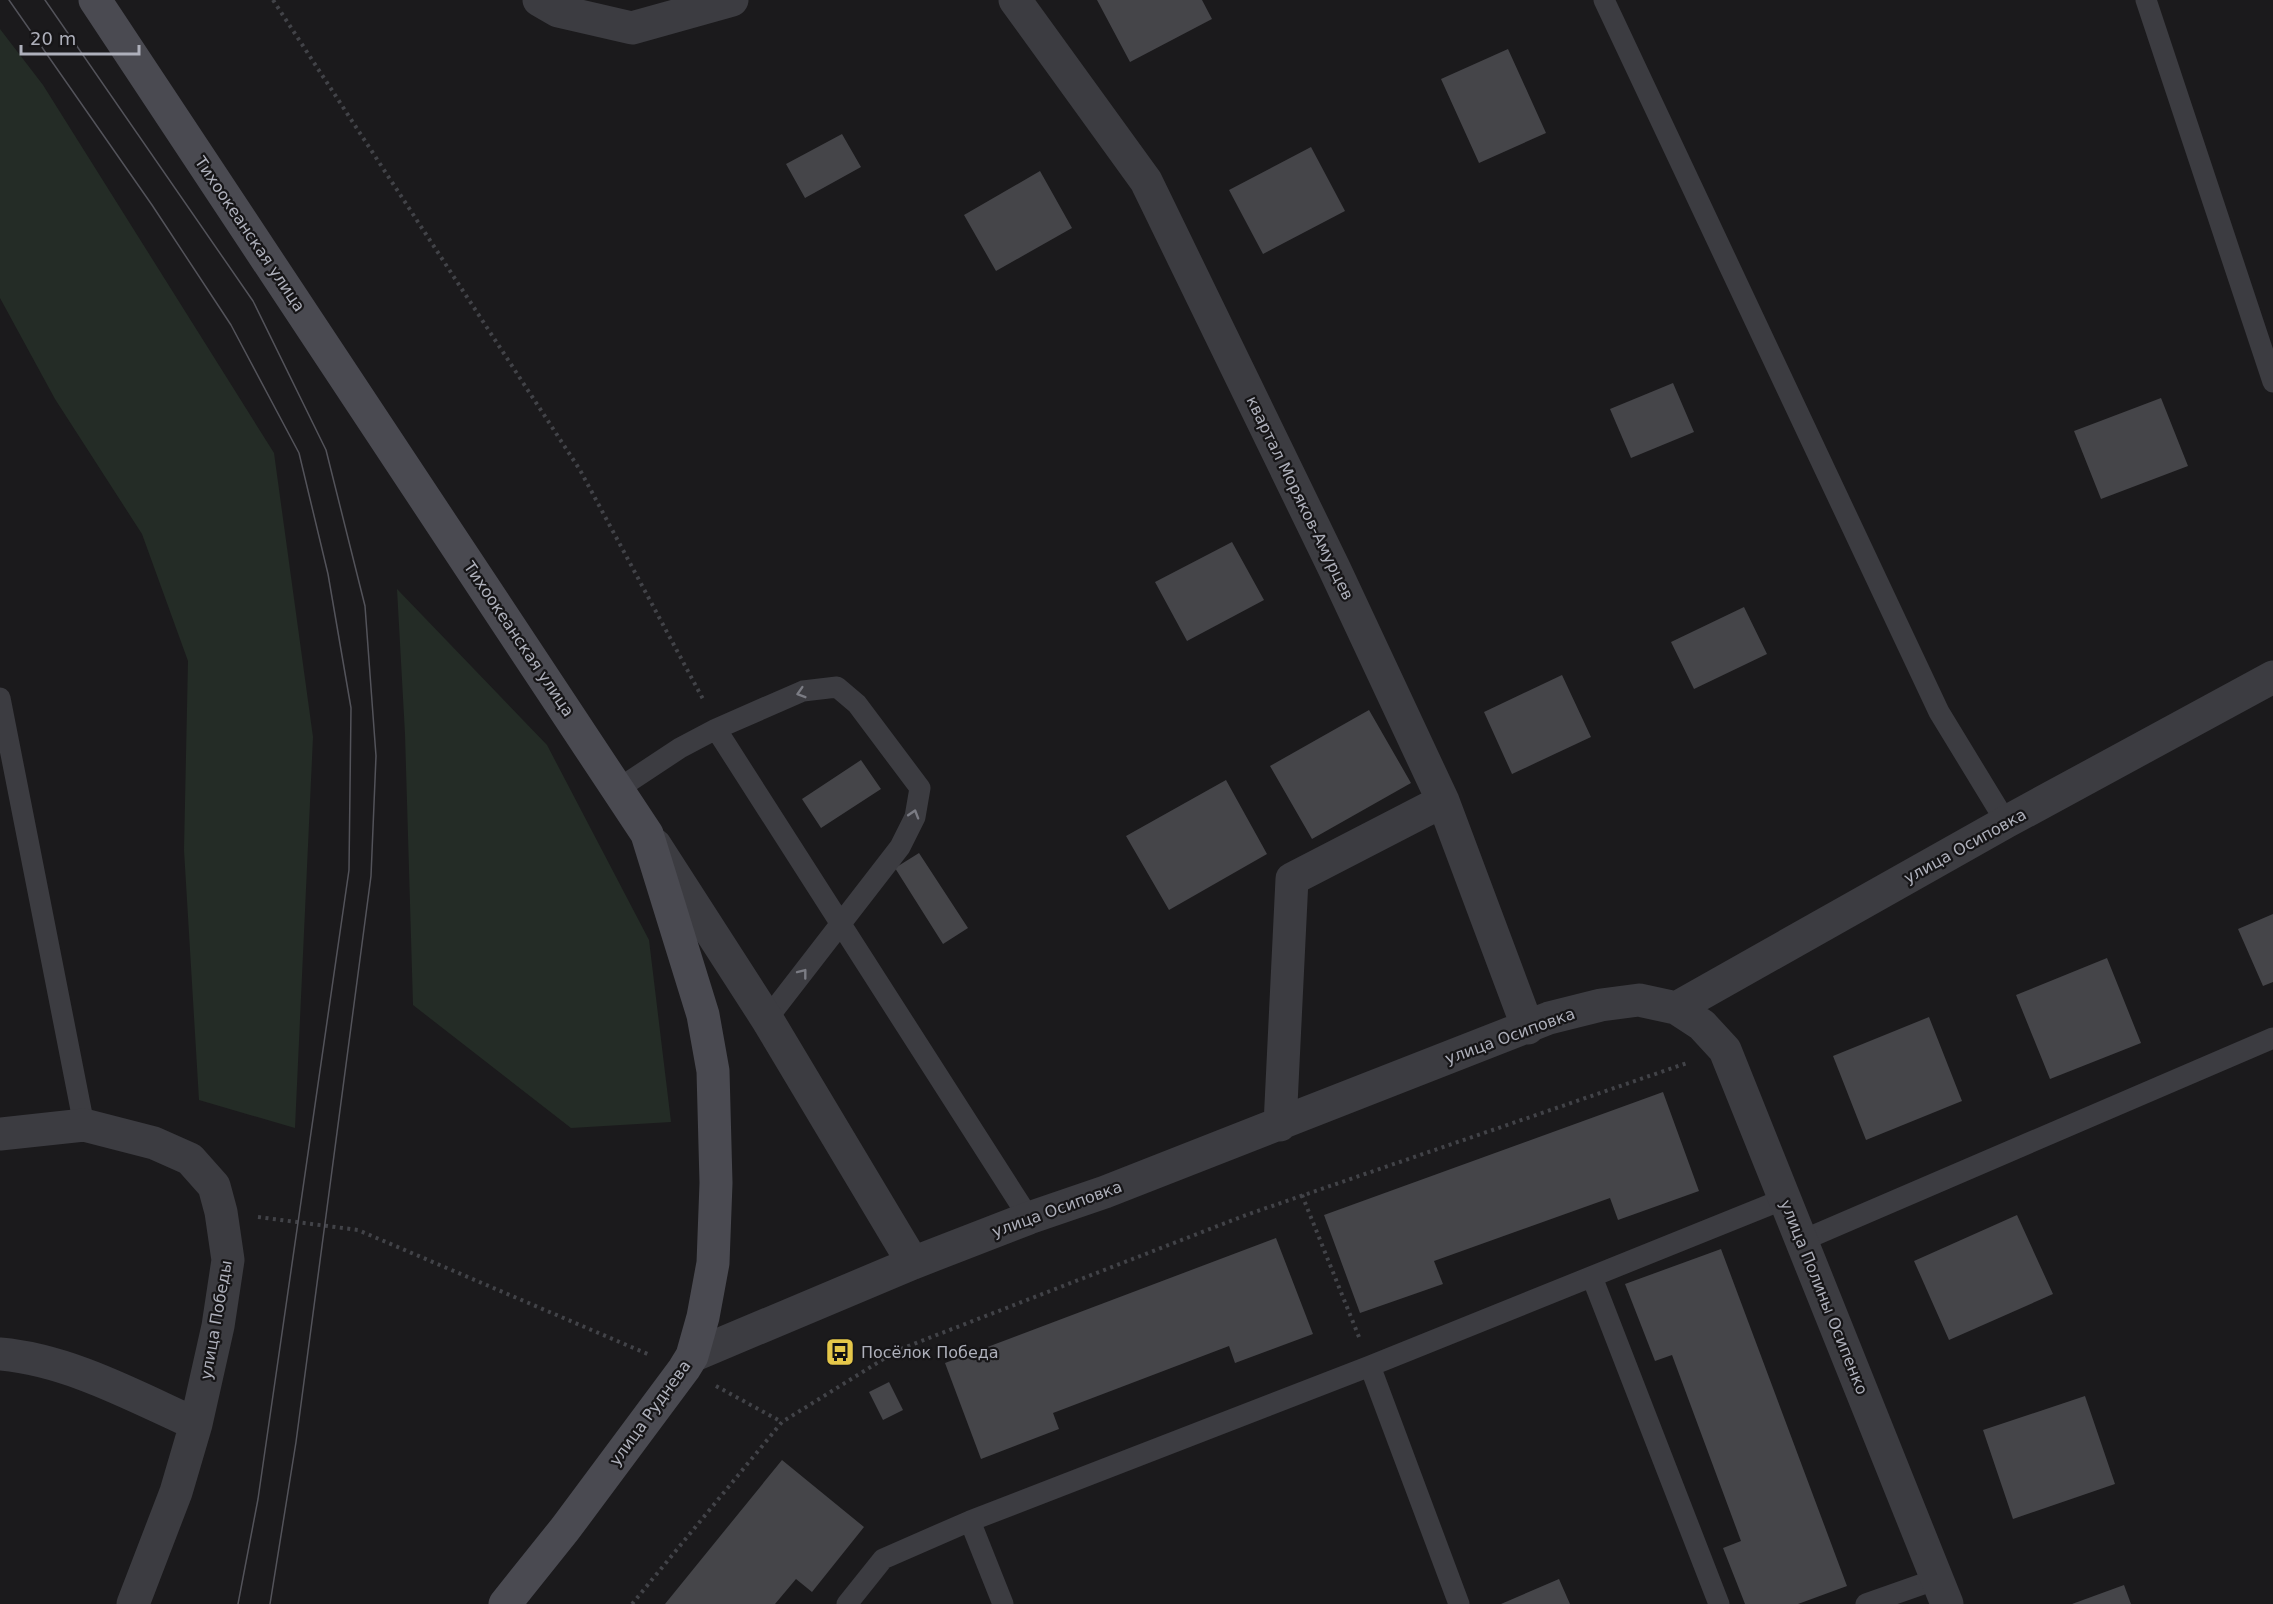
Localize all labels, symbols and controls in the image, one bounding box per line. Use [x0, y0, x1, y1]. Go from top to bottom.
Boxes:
scale bar [21, 18, 140, 56]
text: 20 m [30, 28, 76, 49]
street label: Тихоокеанская улица [190, 152, 309, 315]
street label: квартал Моряков-Амурцев [1242, 393, 1358, 603]
street label: Тихоокеанская улица [459, 557, 578, 720]
one-way arrow [796, 686, 807, 698]
street label: улица Осиповка [1901, 805, 2029, 887]
one-way arrow [907, 809, 919, 820]
one-way arrow [796, 969, 807, 980]
street label: улица Осиповка [1442, 1004, 1578, 1068]
street label: улица Осиповка [989, 1177, 1125, 1241]
street label: улица Полины Осипенко [1776, 1197, 1872, 1397]
street label: улица Победы [196, 1259, 236, 1381]
bus stop icon: Посёлок Победа [824, 1336, 856, 1368]
place label: Посёлок Победа [861, 1343, 999, 1362]
street label: улица Руднева [605, 1357, 695, 1469]

